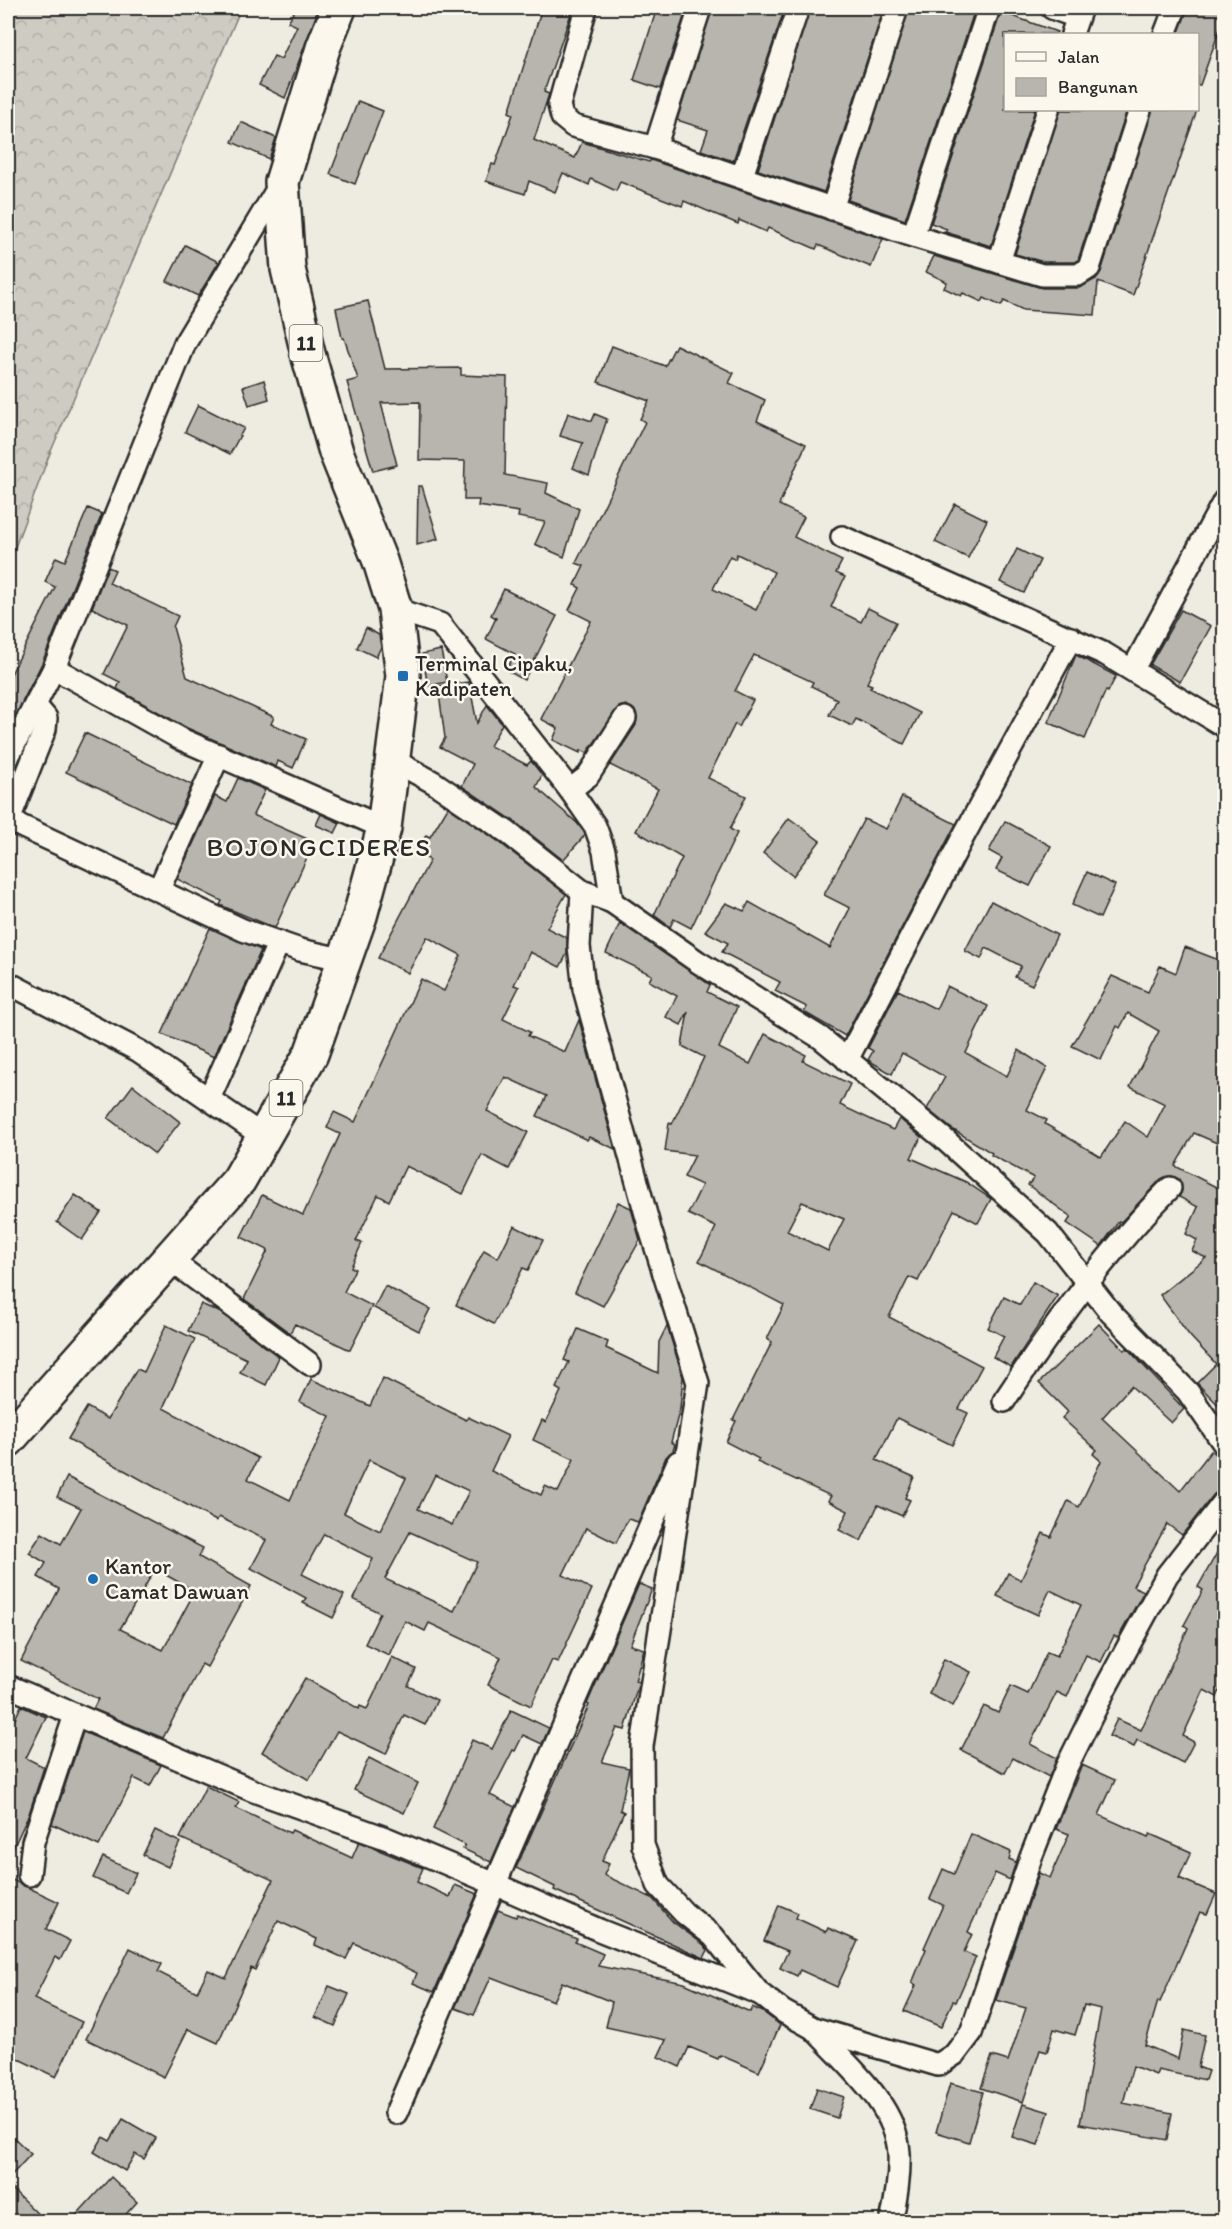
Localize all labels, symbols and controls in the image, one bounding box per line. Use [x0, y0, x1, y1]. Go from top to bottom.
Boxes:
legend [1004, 33, 1199, 111]
text: Jalan [1058, 46, 1100, 68]
text: Bangunan [1058, 76, 1138, 98]
road number: 11 [290, 325, 322, 361]
place label: Terminal Cipaku, Kadipaten [415, 650, 573, 702]
marker: Terminal Cipaku, Kadipaten [396, 669, 410, 683]
district label: BOJONGCIDERES [207, 831, 431, 863]
road number: 11 [270, 1080, 302, 1116]
place label: Kantor Camat Dawuan [105, 1553, 249, 1605]
marker: Kantor Camat Dawuan [86, 1572, 100, 1586]

